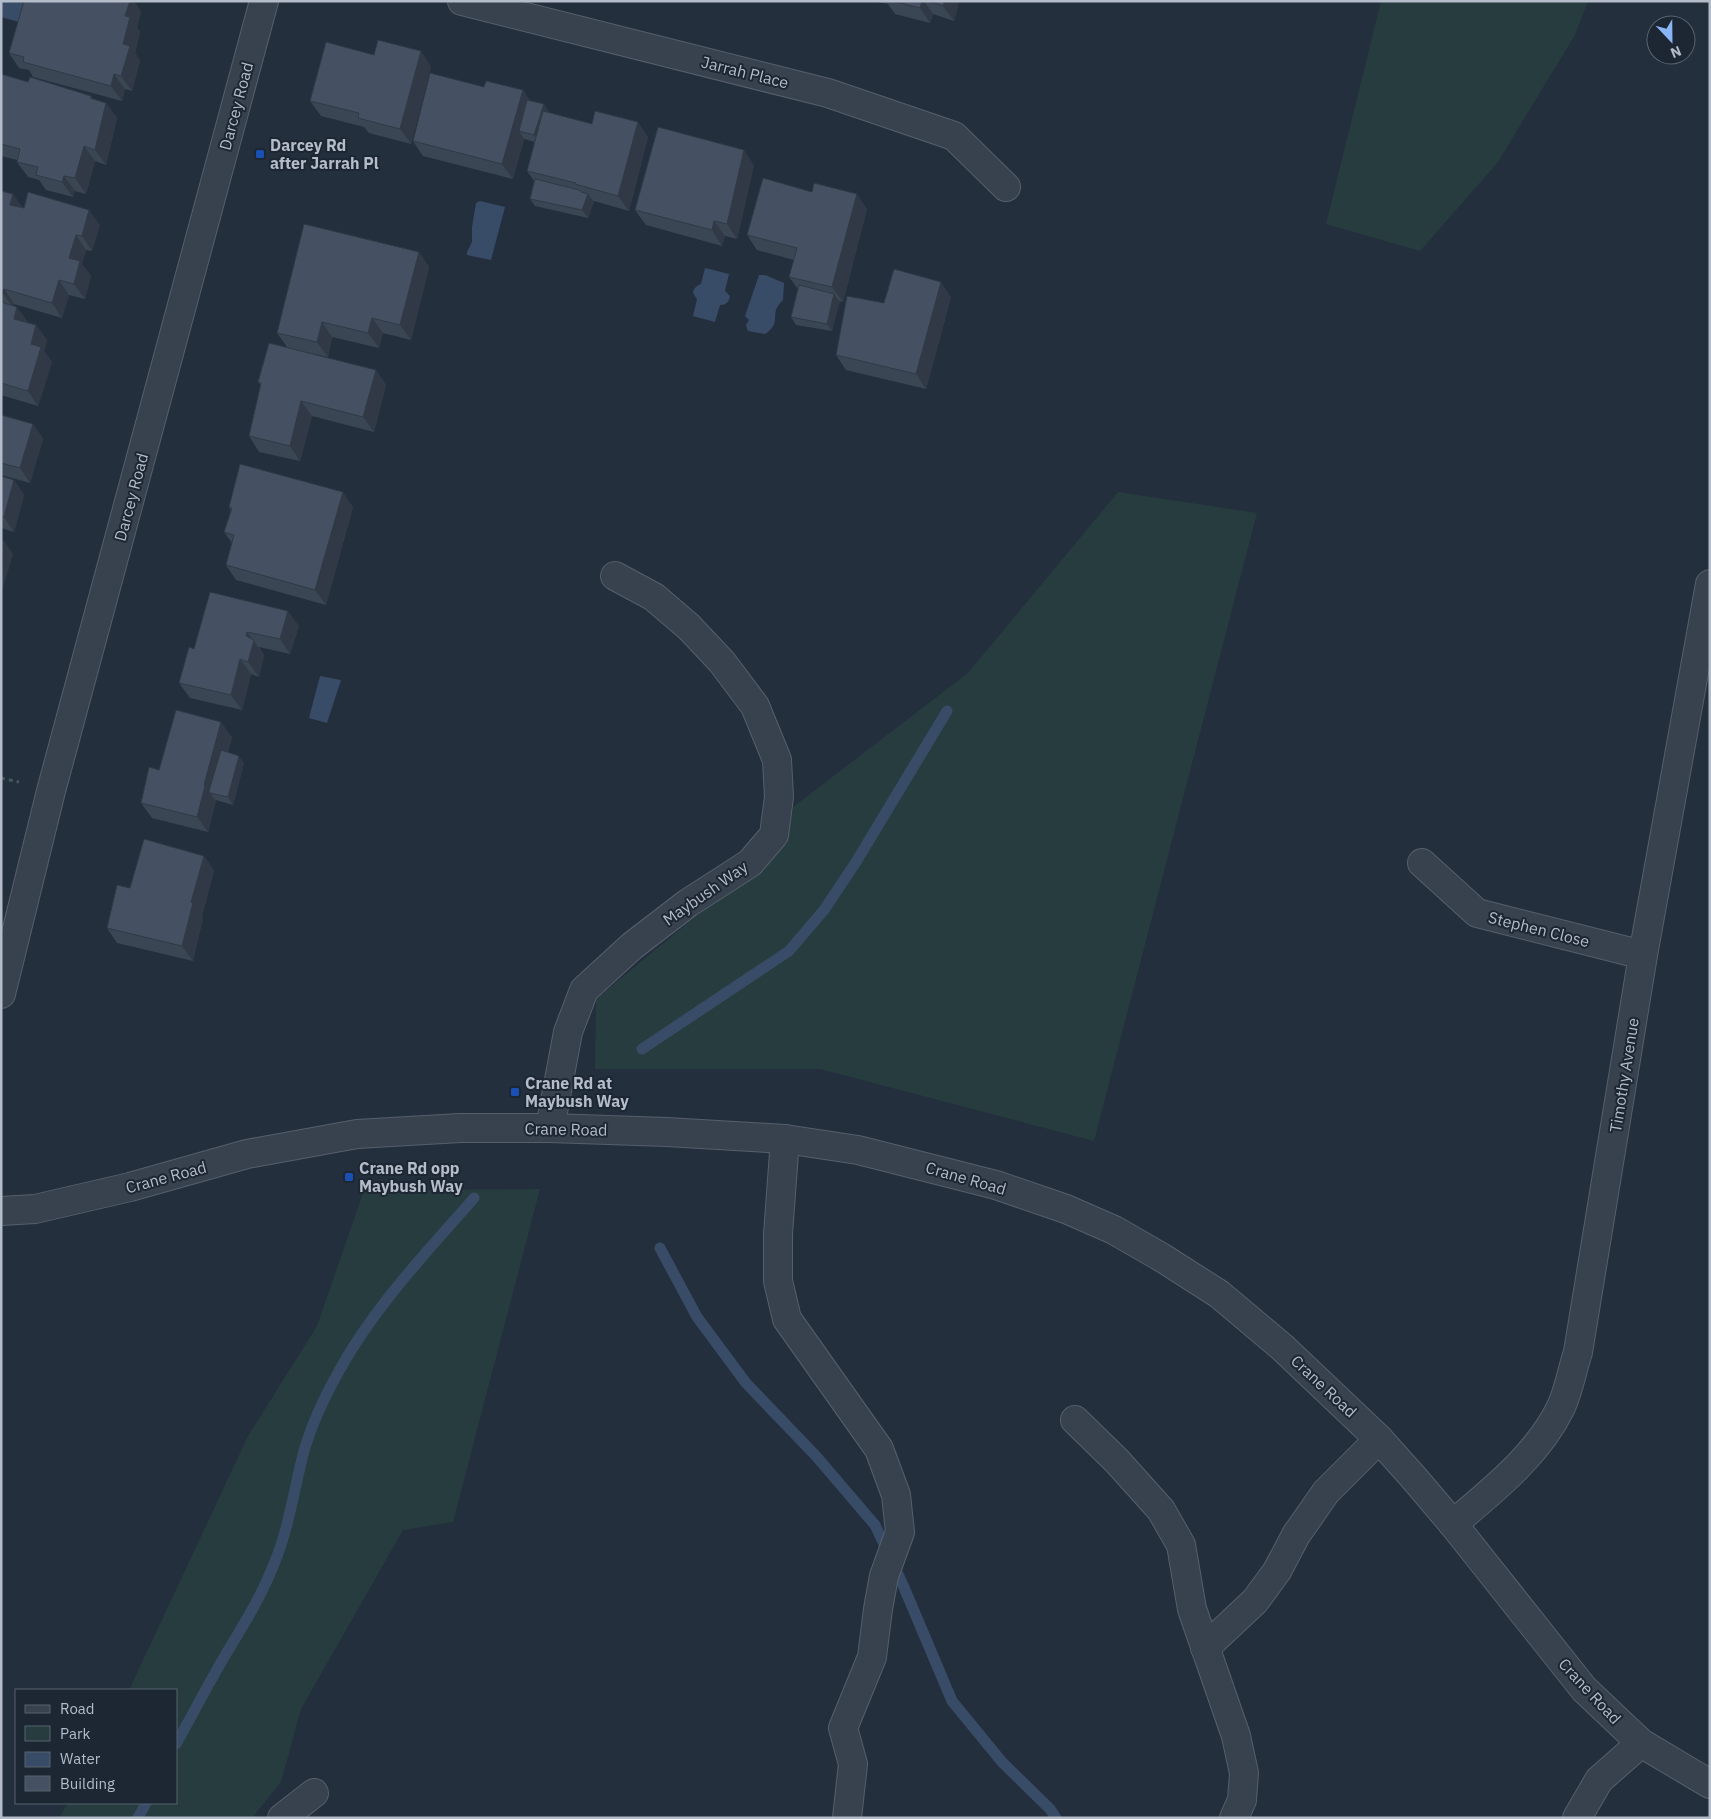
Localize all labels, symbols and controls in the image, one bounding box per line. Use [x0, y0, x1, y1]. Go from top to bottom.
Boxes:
north arrow [1646, 15, 1696, 65]
text: N [1668, 42, 1684, 62]
street label: Jarrah Place [699, 52, 791, 93]
street label: Darcey Road [215, 60, 257, 152]
place label: Darcey Rd after Jarrah Pl [270, 135, 379, 173]
marker: Darcey Rd after Jarrah Pl [254, 148, 266, 160]
street label: Darcey Road [110, 451, 152, 543]
street label: Maybush Way [659, 856, 751, 930]
street label: Stephen Close [1486, 907, 1592, 951]
street label: Timothy Avenue [1605, 1016, 1643, 1134]
place label: Crane Rd at Maybush Way [525, 1073, 629, 1111]
marker: Crane Rd at Maybush Way [509, 1086, 521, 1098]
street label: Crane Road [524, 1118, 608, 1140]
street label: Crane Road [123, 1157, 209, 1197]
street label: Crane Road [923, 1157, 1009, 1199]
place label: Crane Rd opp Maybush Way [359, 1158, 463, 1196]
marker: Crane Rd opp Maybush Way [343, 1171, 355, 1183]
street label: Crane Road [1287, 1350, 1361, 1422]
street label: Crane Road [1554, 1654, 1626, 1728]
legend [15, 1689, 178, 1804]
text: Road [60, 1699, 95, 1718]
text: Park [60, 1724, 90, 1743]
text: Water [60, 1749, 101, 1768]
text: Building [60, 1774, 115, 1793]

